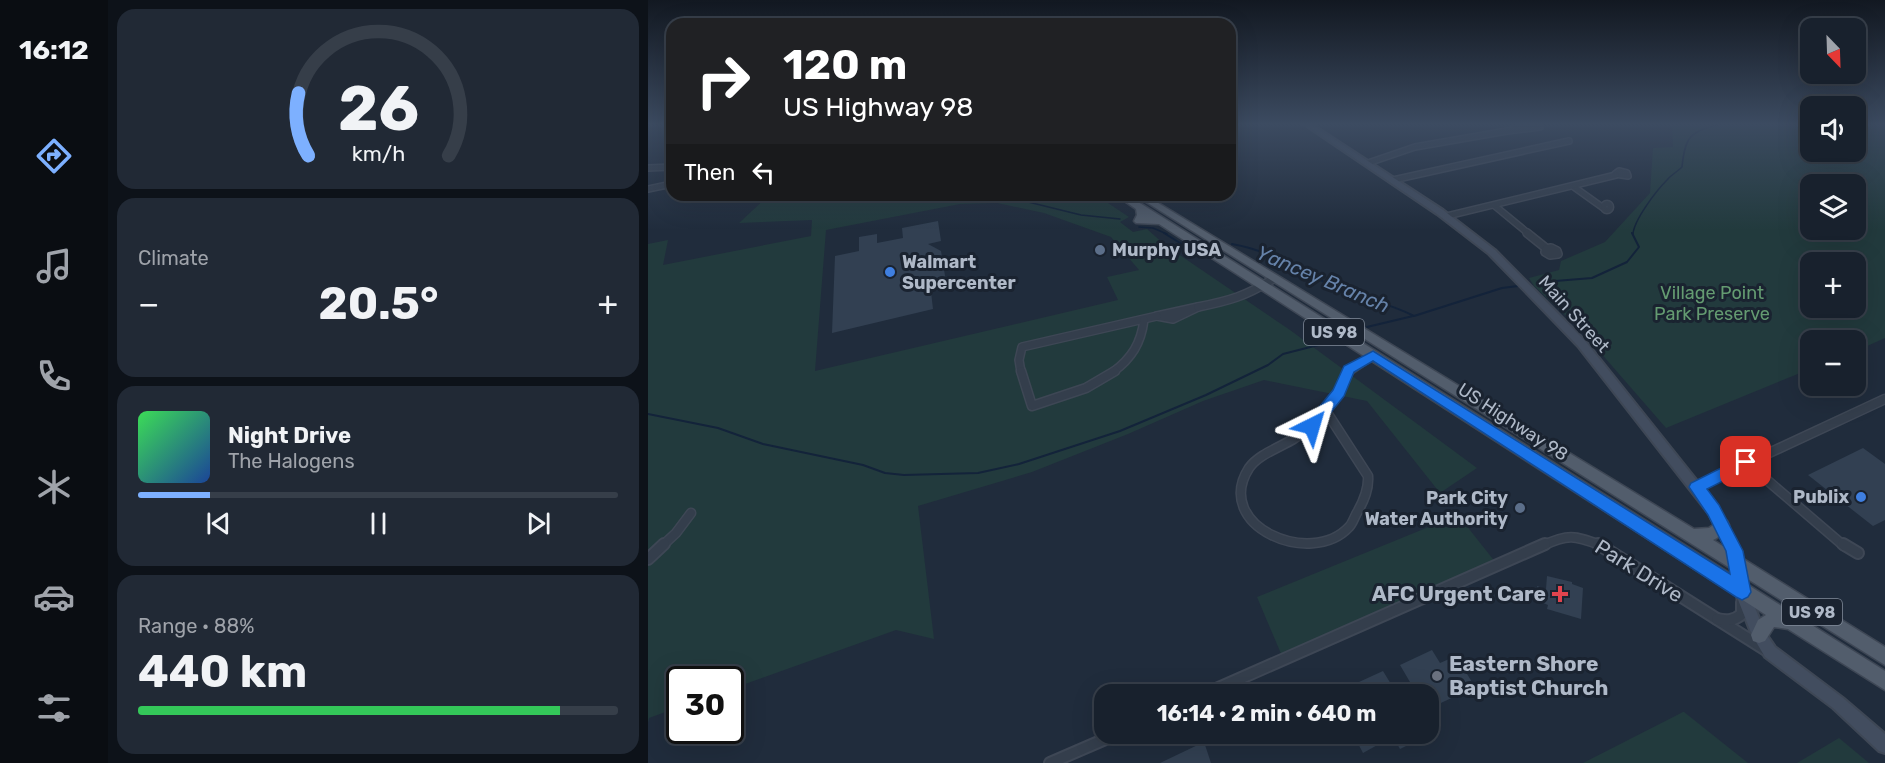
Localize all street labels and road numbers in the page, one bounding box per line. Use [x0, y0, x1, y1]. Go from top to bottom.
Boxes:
street label: Main Street [1534, 271, 1614, 357]
road number: US 98 [1304, 319, 1364, 345]
street label: US Highway 98 [1454, 378, 1572, 466]
street label: Park Drive [1591, 534, 1688, 607]
road number: US 98 [1782, 599, 1842, 625]

